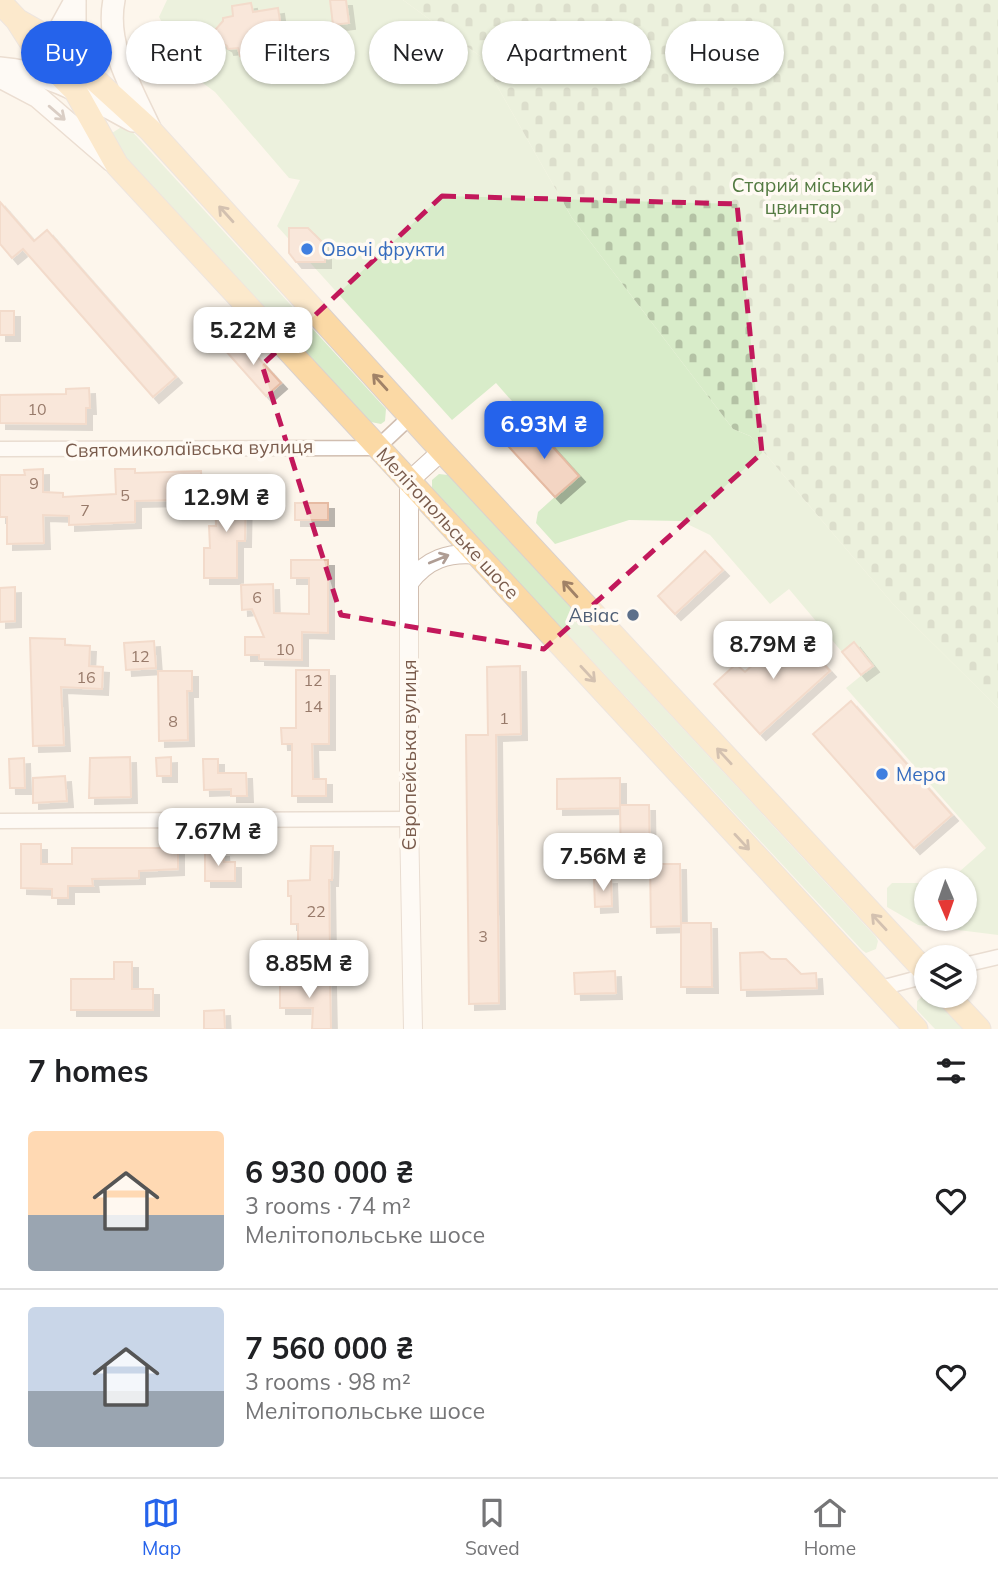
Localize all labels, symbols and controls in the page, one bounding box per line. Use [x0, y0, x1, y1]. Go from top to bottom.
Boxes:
chip: Buy [21, 21, 112, 84]
chip: Rent [126, 21, 226, 84]
chip: Filters [240, 21, 355, 84]
chip: New [369, 21, 468, 84]
chip: Apartment [482, 21, 651, 84]
chip: House [665, 21, 784, 84]
one-way arrow [48, 105, 66, 121]
park label: Старий міський цвинтар [732, 173, 874, 219]
one-way arrow [218, 206, 235, 223]
place label: Овочі фрукти [321, 237, 445, 261]
marker: Овочі фрукти [299, 241, 315, 257]
pin: 5.22M ₴ [188, 308, 318, 367]
text: 5.22M ₴ [209, 315, 297, 344]
one-way arrow [372, 374, 388, 392]
house number: 10 [27, 399, 47, 419]
pin: 6.93M ₴ [479, 402, 609, 461]
text: 6.93M ₴ [500, 409, 588, 438]
street label: Святомиколаївська вулиця [65, 434, 313, 462]
street label: Мелітопольське шосе [372, 442, 524, 604]
house number: 9 [29, 473, 39, 493]
pin: 12.9M ₴ [161, 475, 291, 534]
text: 12.9M ₴ [182, 482, 270, 511]
house number: 5 [120, 485, 130, 505]
house number: 7 [80, 500, 90, 520]
one-way arrow [428, 552, 450, 565]
one-way arrow [562, 580, 578, 598]
house number: 6 [252, 587, 262, 607]
place label: Авіас [569, 603, 619, 627]
marker: Авіас [625, 607, 641, 623]
pin: 8.79M ₴ [708, 622, 838, 681]
text: 8.79M ₴ [729, 629, 817, 658]
house number: 10 [275, 639, 295, 659]
house number: 12 [130, 646, 150, 666]
street label: Європейська вулиця [397, 659, 421, 851]
one-way arrow [580, 665, 597, 682]
house number: 16 [76, 667, 96, 687]
house number: 12 [303, 670, 323, 690]
house number: 14 [303, 696, 323, 716]
house number: 1 [499, 708, 509, 728]
house number: 8 [168, 711, 178, 731]
one-way arrow [715, 748, 732, 765]
place label: Мера [896, 762, 946, 786]
marker: Мера [874, 766, 890, 782]
pin: 7.67M ₴ [153, 808, 283, 868]
text: 7.67M ₴ [174, 816, 262, 845]
one-way arrow [734, 833, 751, 850]
pin: 7.56M ₴ [538, 834, 668, 893]
text: 7.56M ₴ [559, 841, 647, 870]
north arrow [914, 868, 976, 931]
map controls [914, 868, 977, 1008]
house number: 22 [306, 901, 326, 921]
one-way arrow [871, 913, 887, 931]
house number: 3 [478, 926, 488, 946]
pin: 8.85M ₴ [244, 940, 374, 1000]
button: layers [914, 945, 977, 1008]
text: 8.85M ₴ [265, 948, 353, 977]
text: 7 homes [28, 1052, 149, 1090]
icon: filters [932, 1052, 970, 1090]
text: 6 930 000 ₴ [245, 1153, 414, 1191]
icon: home [84, 1159, 168, 1243]
icon: heart [932, 1182, 970, 1220]
text: 3 rooms · 74 m² [245, 1191, 411, 1220]
text: Мелітопольське шосе [245, 1220, 485, 1249]
text: 7 560 000 ₴ [245, 1329, 414, 1367]
icon: home [84, 1335, 168, 1419]
icon: heart [932, 1358, 970, 1396]
text: 3 rooms · 98 m² [245, 1367, 411, 1396]
text: Мелітопольське шосе [245, 1396, 485, 1425]
tab: Map [142, 1494, 181, 1560]
tab: Saved [465, 1494, 520, 1560]
tab: Home [804, 1494, 856, 1560]

